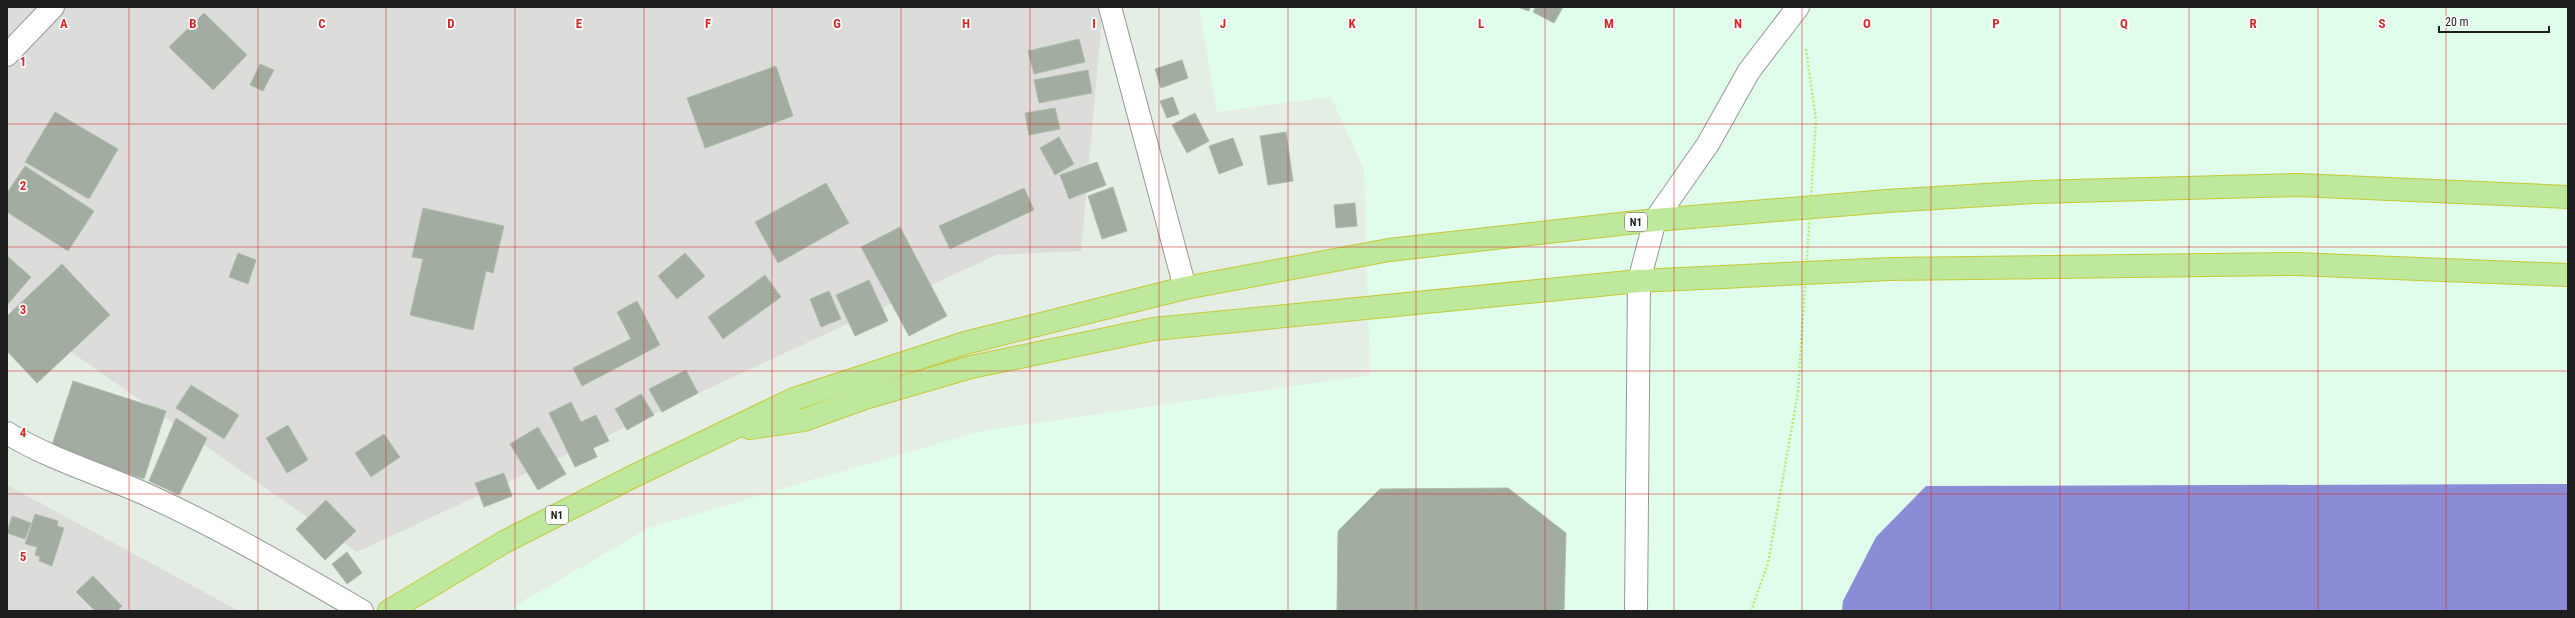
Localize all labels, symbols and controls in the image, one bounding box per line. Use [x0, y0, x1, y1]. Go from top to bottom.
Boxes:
scale bar [2439, 8, 2549, 34]
text: 20 m [2445, 15, 2469, 29]
text: A [60, 16, 68, 31]
text: B [189, 16, 197, 31]
text: C [318, 16, 326, 31]
text: D [447, 16, 455, 31]
text: E [576, 16, 583, 31]
text: F [705, 16, 711, 31]
text: G [833, 16, 841, 31]
text: H [962, 16, 970, 31]
text: I [1092, 16, 1096, 31]
text: J [1220, 16, 1226, 31]
text: K [1348, 16, 1356, 31]
text: L [1478, 16, 1484, 31]
text: M [1604, 16, 1614, 31]
text: N [1734, 16, 1742, 31]
text: O [1863, 16, 1871, 31]
text: P [1992, 16, 2000, 31]
text: Q [2120, 16, 2128, 31]
text: R [2249, 16, 2257, 31]
text: S [2378, 16, 2386, 31]
text: 1 [20, 54, 26, 69]
text: 2 [20, 178, 27, 193]
road number: N1 [1625, 213, 1647, 231]
text: 3 [20, 302, 26, 317]
text: 4 [20, 425, 27, 440]
road number: N1 [546, 506, 568, 524]
text: 5 [20, 549, 27, 564]

